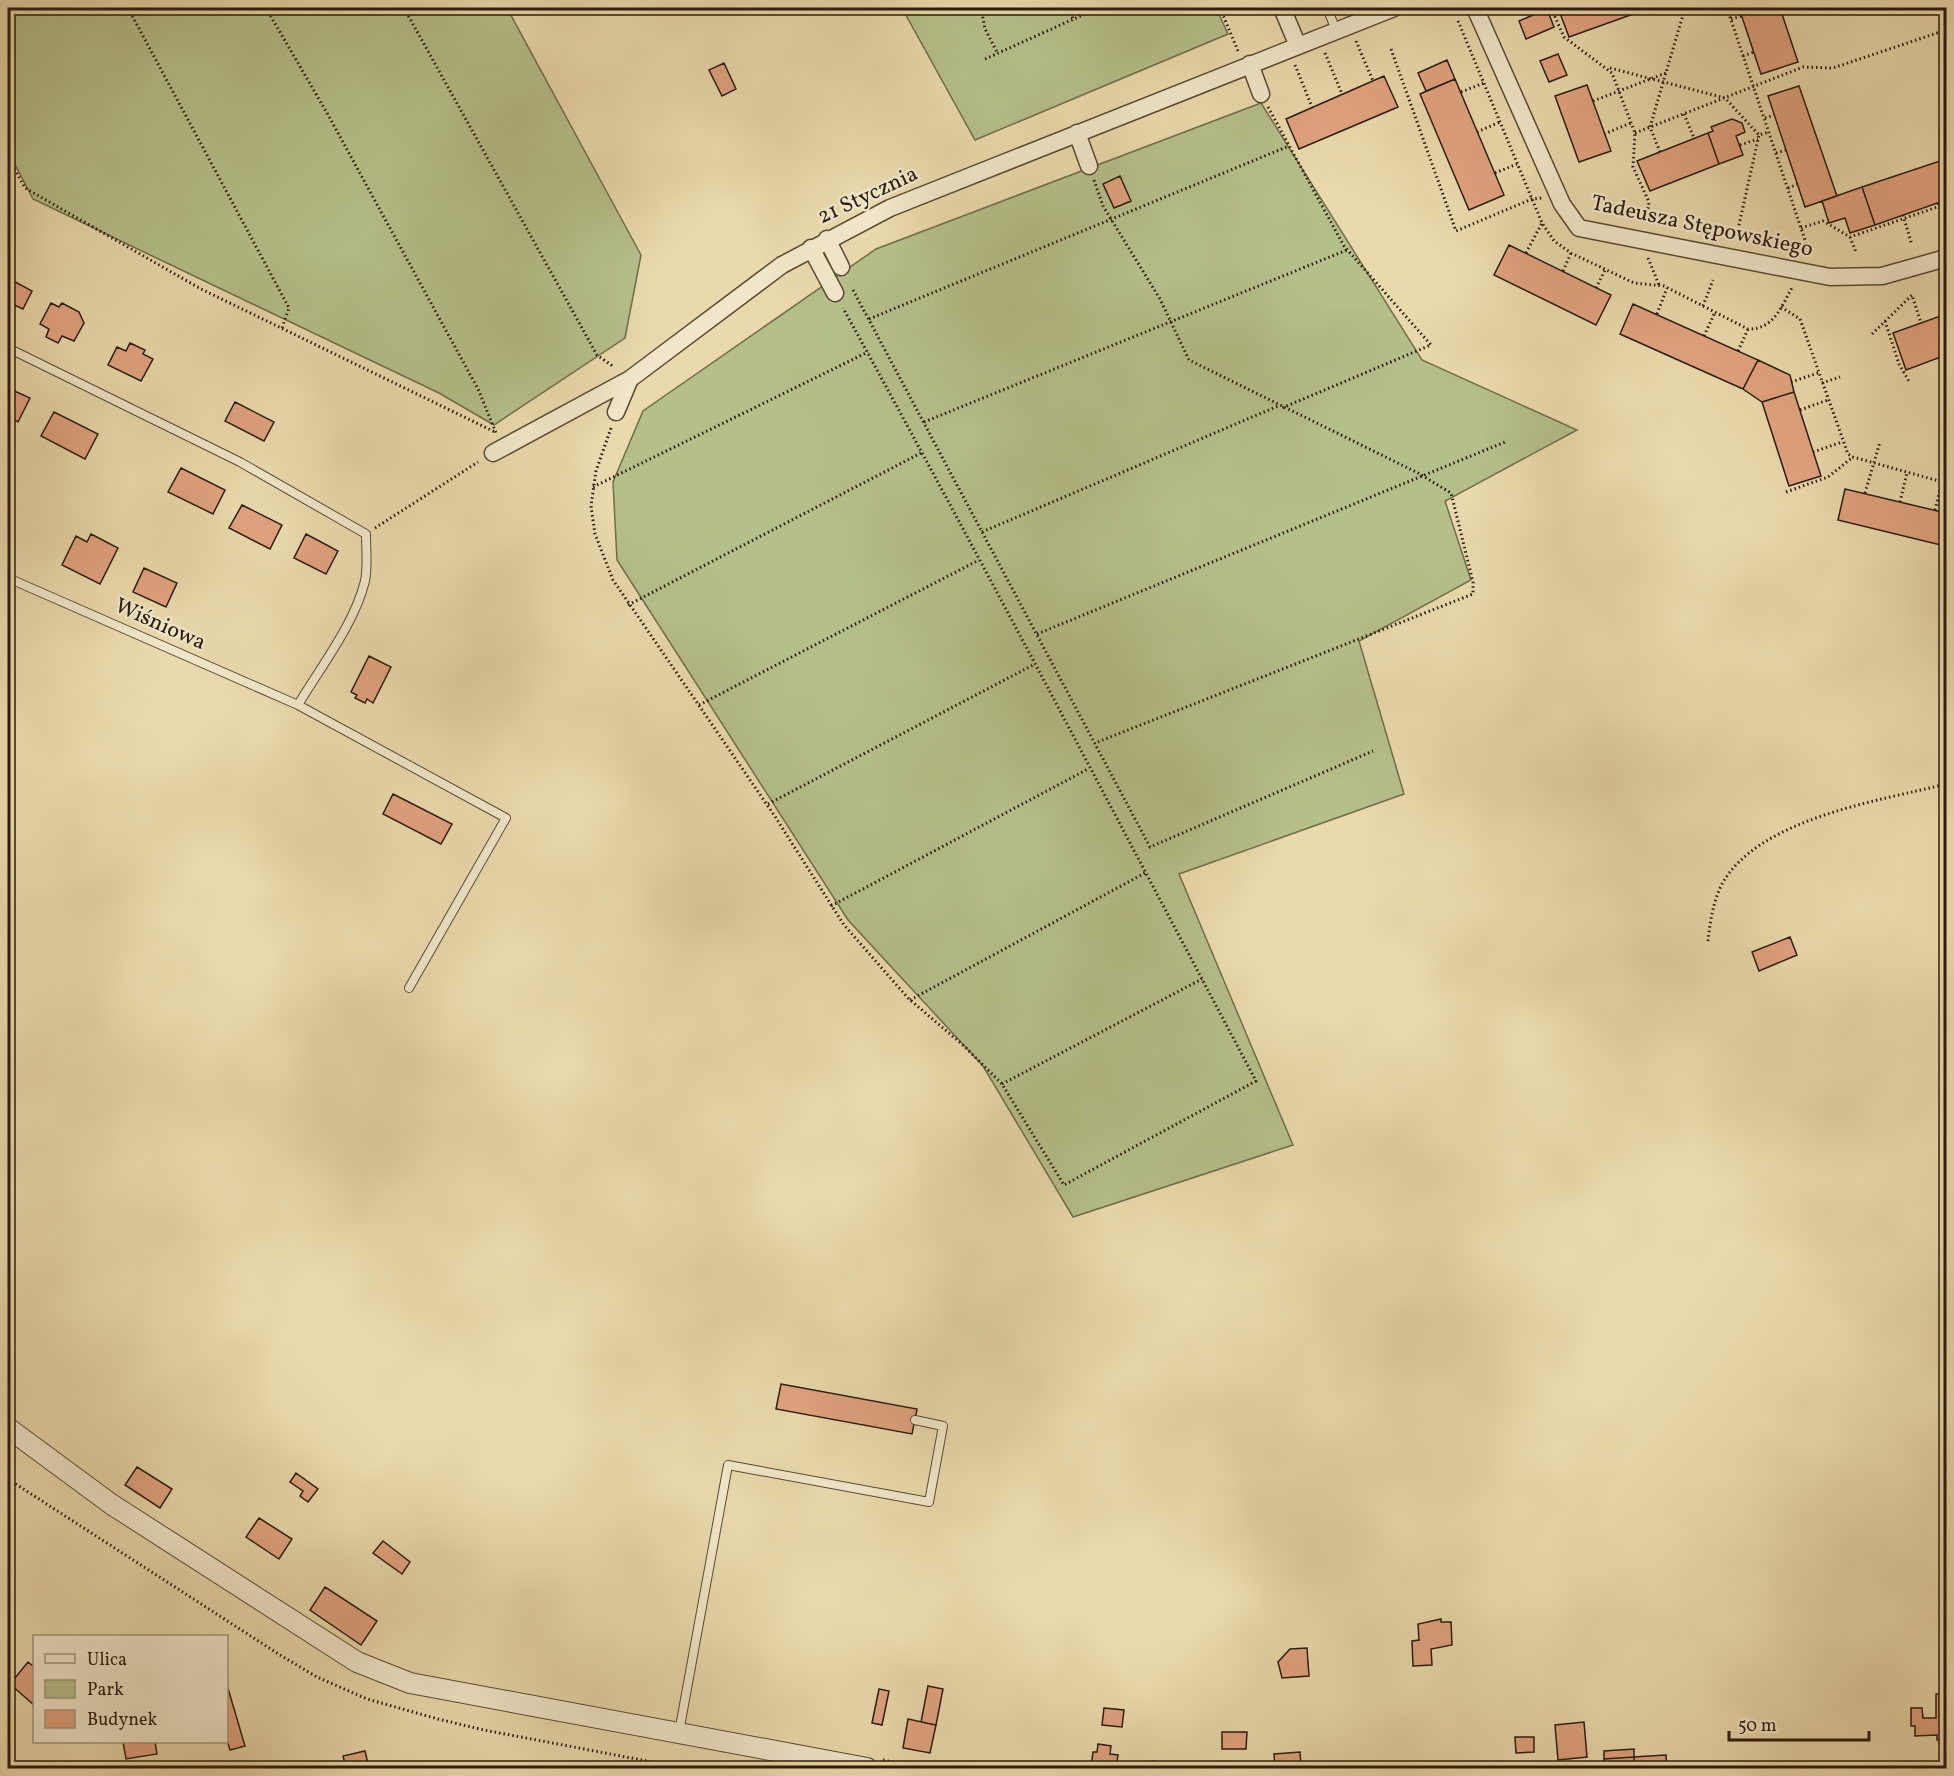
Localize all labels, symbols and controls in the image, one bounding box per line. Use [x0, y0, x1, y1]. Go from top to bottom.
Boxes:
street label: 21 Stycznia [813, 159, 923, 233]
street label: Tadeusza Stępowskiego [1588, 188, 1816, 266]
street label: Wiśniowa [110, 591, 210, 659]
legend [33, 1635, 228, 1743]
text: Ulica [87, 1648, 127, 1673]
text: Park [87, 1678, 124, 1703]
scale bar [1729, 1704, 1868, 1742]
text: Budynek [87, 1708, 158, 1733]
text: 50 m [1738, 1714, 1777, 1739]

